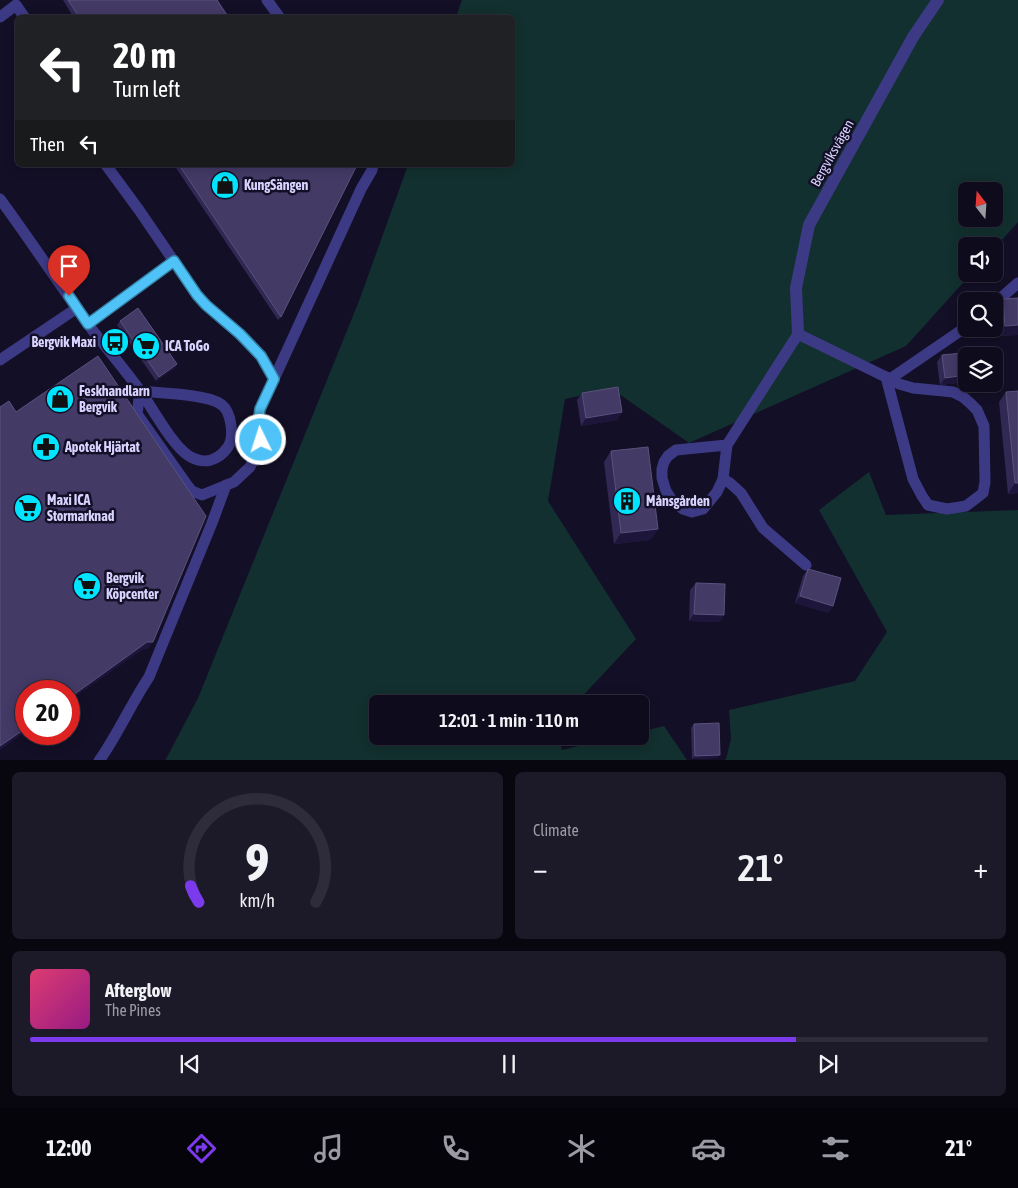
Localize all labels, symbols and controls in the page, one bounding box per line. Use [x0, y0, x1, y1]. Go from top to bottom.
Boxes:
icon: left [30, 35, 95, 100]
text: 20 m [113, 35, 176, 75]
text: Turn left [113, 76, 180, 102]
street label: Bergviksvägen [807, 117, 857, 189]
icon: left [75, 130, 103, 158]
text: Then [30, 133, 65, 155]
shop icon: KungSängen [210, 170, 240, 200]
place label: KungSängen [244, 177, 309, 193]
north arrow [958, 182, 1002, 228]
map controls [958, 182, 1003, 392]
button: sound [958, 237, 1003, 282]
pin [48, 245, 90, 296]
icon: arrive [55, 252, 83, 280]
button: search [958, 292, 1003, 337]
bus stop icon: Bergvik Maxi [100, 327, 130, 357]
supermarket icon: ICA ToGo [131, 331, 161, 361]
place label: Bergvik Maxi [31, 334, 96, 350]
place label: ICA ToGo [165, 338, 210, 354]
button: layers [958, 347, 1003, 392]
place label: Feskhandlarn Bergvik [79, 383, 150, 415]
shop icon: Feskhandlarn Bergvik [45, 384, 75, 414]
position arrow [234, 413, 286, 465]
pharmacy icon: Apotek Hjärtat [31, 432, 61, 462]
place label: Apotek Hjärtat [64, 439, 140, 455]
building icon: Månsgården [612, 486, 642, 516]
place label: Maxi ICA Stormarknad [47, 492, 115, 524]
supermarket icon: Maxi ICA Stormarknad [13, 493, 43, 523]
place label: Månsgården [646, 493, 710, 509]
place label: Bergvik Köpcenter [106, 570, 159, 602]
supermarket icon: Bergvik Köpcenter [72, 571, 102, 601]
speed limit sign: 20 [15, 680, 80, 745]
text: 12:01 · 1 min · 110 m [439, 709, 579, 731]
text: Climate [533, 821, 579, 839]
text: 9 [245, 832, 270, 892]
text: 21° [737, 846, 784, 889]
text: − [533, 852, 548, 884]
text: + [973, 852, 988, 884]
text: km/h [240, 890, 275, 911]
text: Afterglow [105, 979, 172, 1001]
text: The Pines [105, 1001, 161, 1019]
icon: previous [176, 1050, 204, 1078]
icon: pause [495, 1050, 523, 1078]
icon: next [814, 1050, 842, 1078]
icon: directions [184, 1131, 219, 1166]
icon: music [311, 1131, 346, 1166]
icon: phone [438, 1131, 473, 1166]
icon: climate [564, 1131, 599, 1166]
icon: car [691, 1131, 726, 1166]
icon: filters [818, 1131, 853, 1166]
text: 12:00 [46, 1135, 92, 1161]
text: 21° [945, 1135, 972, 1161]

